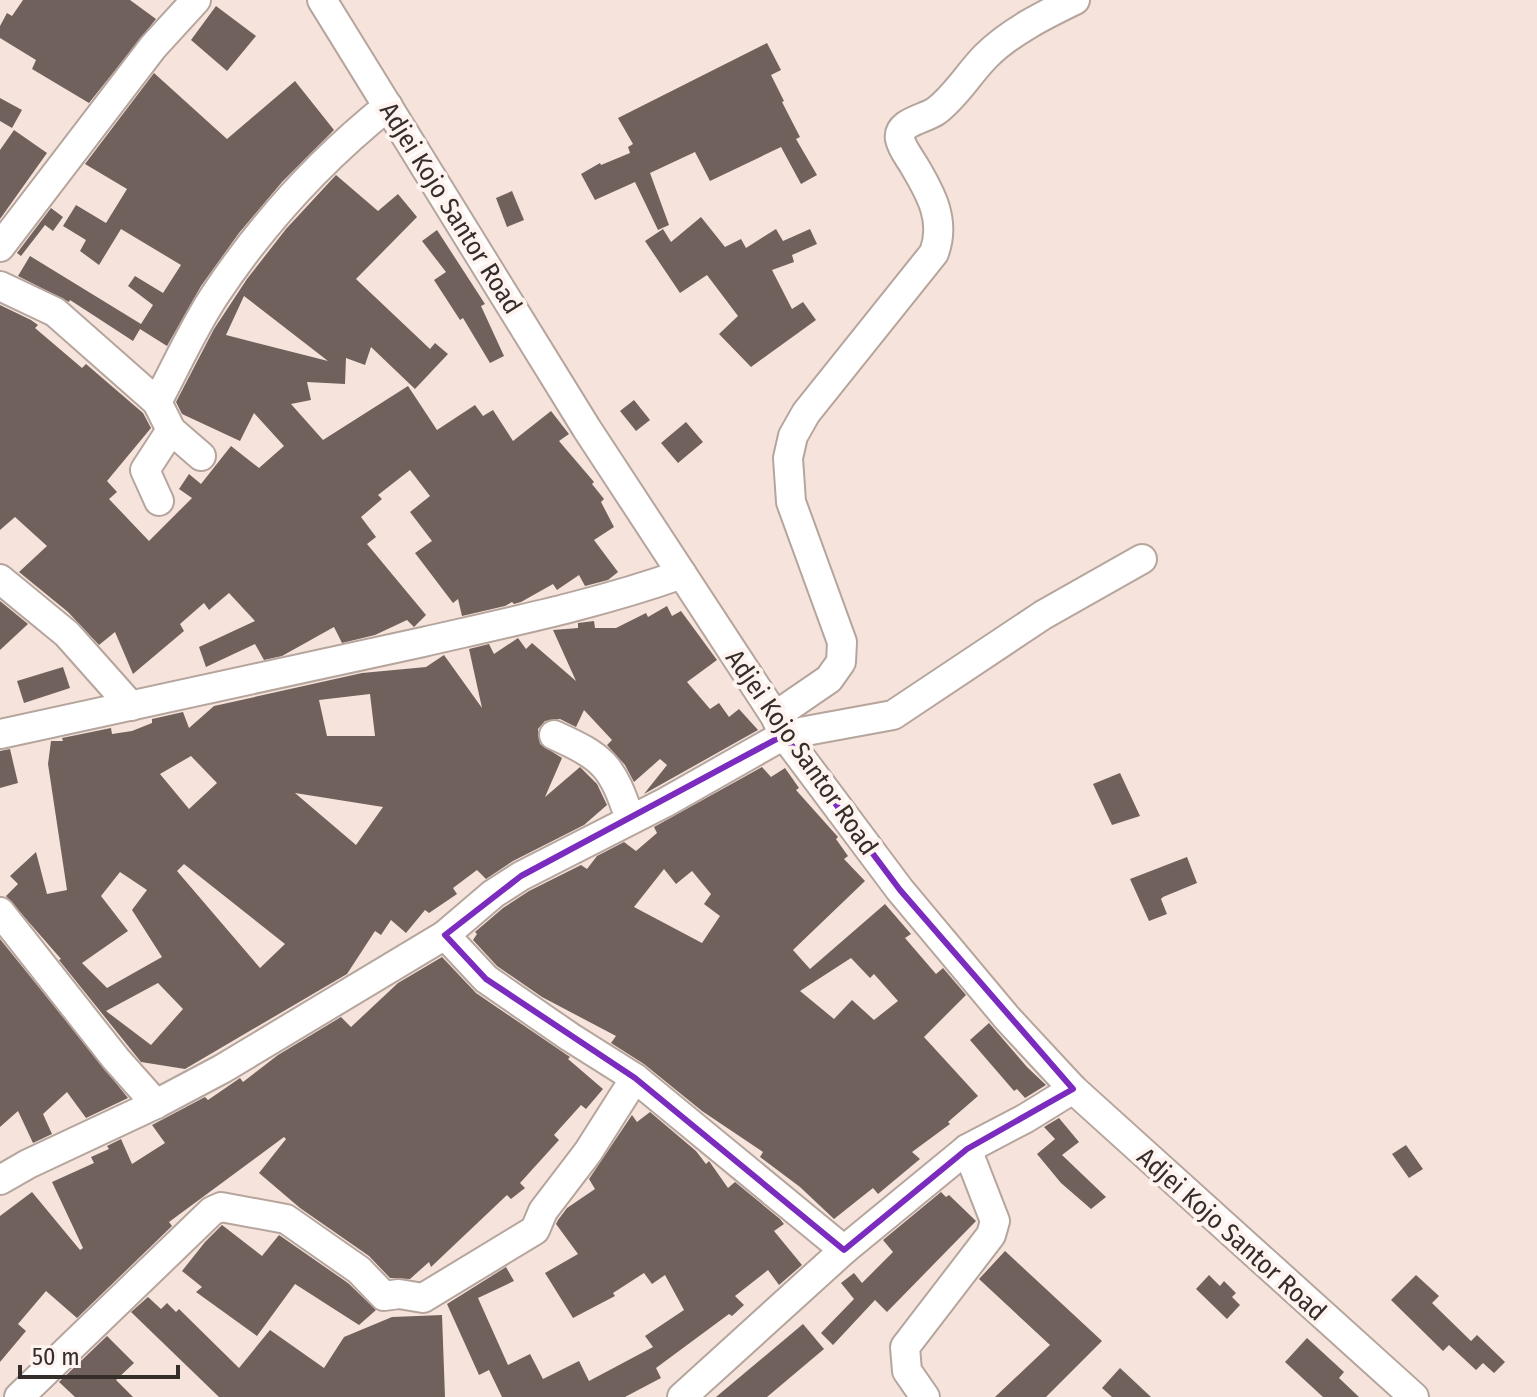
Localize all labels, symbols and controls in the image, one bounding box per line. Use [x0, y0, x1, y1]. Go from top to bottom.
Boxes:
street label: Adjei Kojo Santor Road [373, 97, 528, 320]
street label: Adjei Kojo Santor Road [719, 644, 884, 861]
street label: Adjei Kojo Santor Road [1131, 1141, 1332, 1327]
scale bar [20, 1329, 178, 1379]
text: 50 m [32, 1343, 80, 1371]

